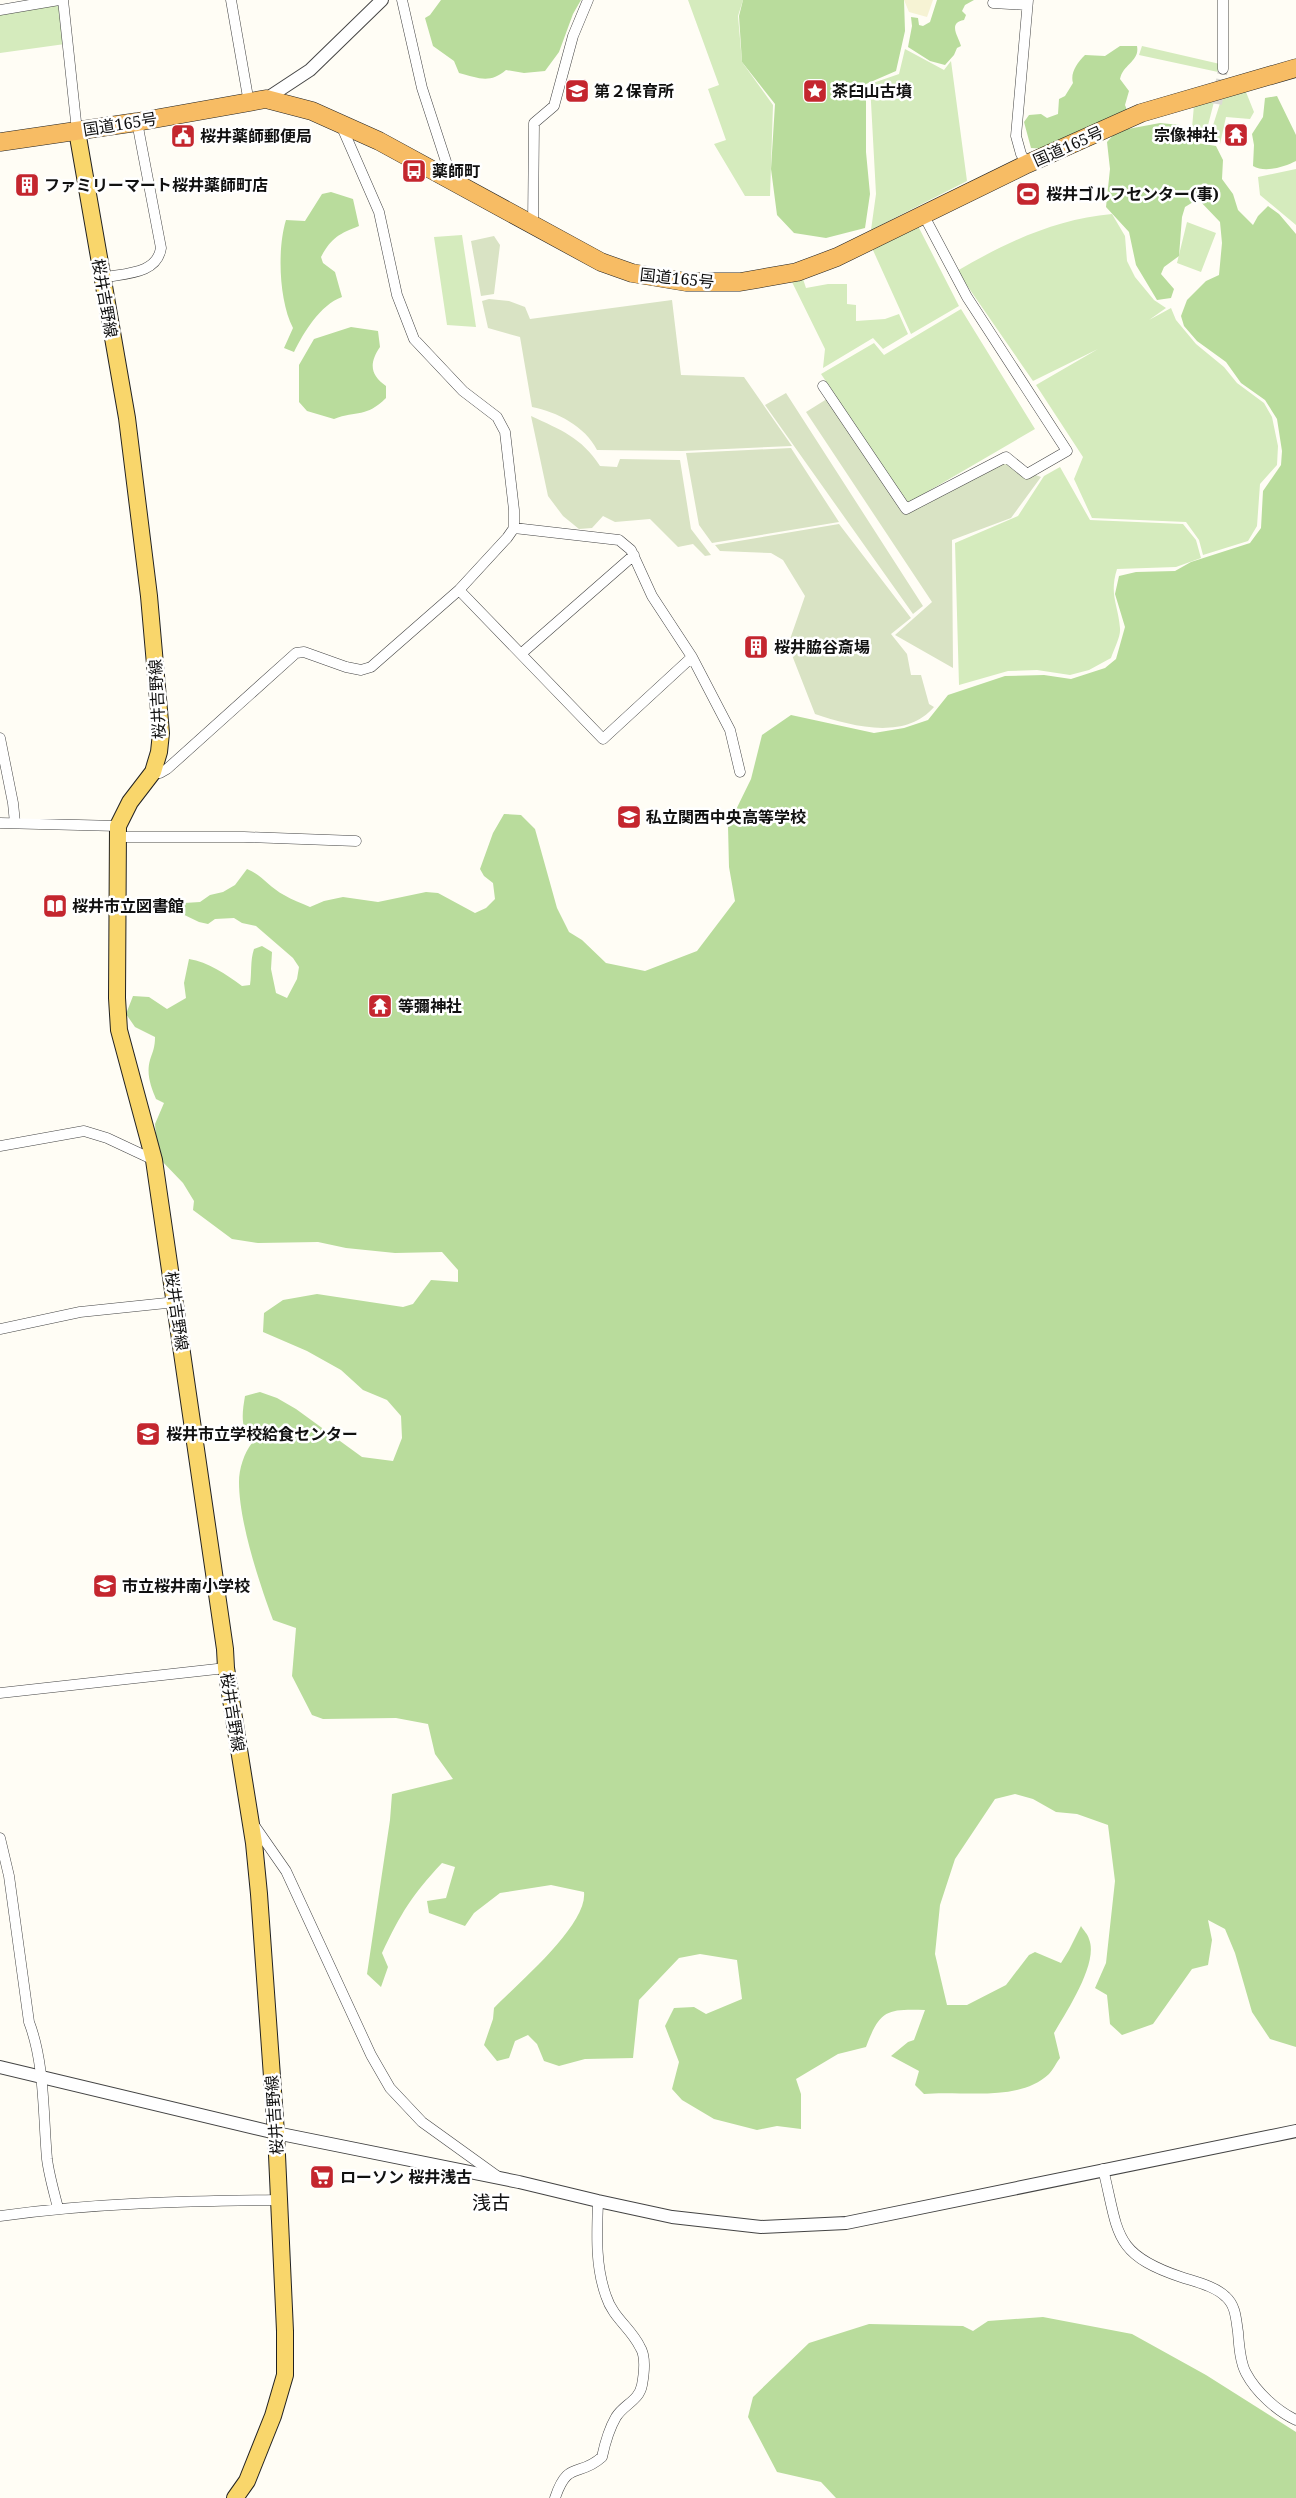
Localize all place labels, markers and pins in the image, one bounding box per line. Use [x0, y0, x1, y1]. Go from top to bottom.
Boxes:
school or university icon: 第２保育所 [564, 78, 590, 104]
place icon: 茶臼山古墳 [802, 78, 828, 104]
place label: 第２保育所 [594, 80, 674, 102]
place label: 茶臼山古墳 [832, 80, 912, 102]
temple icon: 宗像神社 [1223, 122, 1249, 148]
public building icon: 桜井薬師郵便局 [170, 123, 196, 149]
place label: 宗像神社 [1154, 124, 1218, 146]
place label: 桜井薬師郵便局 [200, 125, 312, 147]
bus stop icon: 薬師町 [401, 158, 427, 184]
place label: 薬師町 [432, 160, 480, 182]
building icon: ファミリーマート桜井薬師町店 [14, 172, 40, 198]
place label: ファミリーマート桜井薬師町店 [44, 174, 268, 196]
sports icon: 桜井ゴルフセンター(事) [1015, 181, 1041, 207]
place label: 桜井ゴルフセンター(事) [1046, 183, 1219, 205]
building icon: 桜井脇谷斎場 [743, 634, 769, 660]
place label: 桜井脇谷斎場 [774, 636, 870, 658]
school or university icon: 私立関西中央高等学校 [616, 804, 642, 830]
place label: 私立関西中央高等学校 [646, 806, 806, 828]
library icon: 桜井市立図書館 [42, 893, 68, 919]
place label: 桜井市立図書館 [72, 895, 184, 917]
temple icon: 等彌神社 [367, 993, 393, 1019]
place label: 等彌神社 [398, 995, 462, 1017]
school or university icon: 桜井市立学校給食センター [135, 1421, 161, 1447]
place label: 桜井市立学校給食センター [166, 1423, 358, 1445]
school or university icon: 市立桜井南小学校 [92, 1573, 118, 1599]
place label: 市立桜井南小学校 [122, 1575, 250, 1597]
supermarket icon: ローソン 桜井浅古 [309, 2164, 335, 2190]
place label: ローソン 桜井浅古 [340, 2166, 472, 2188]

